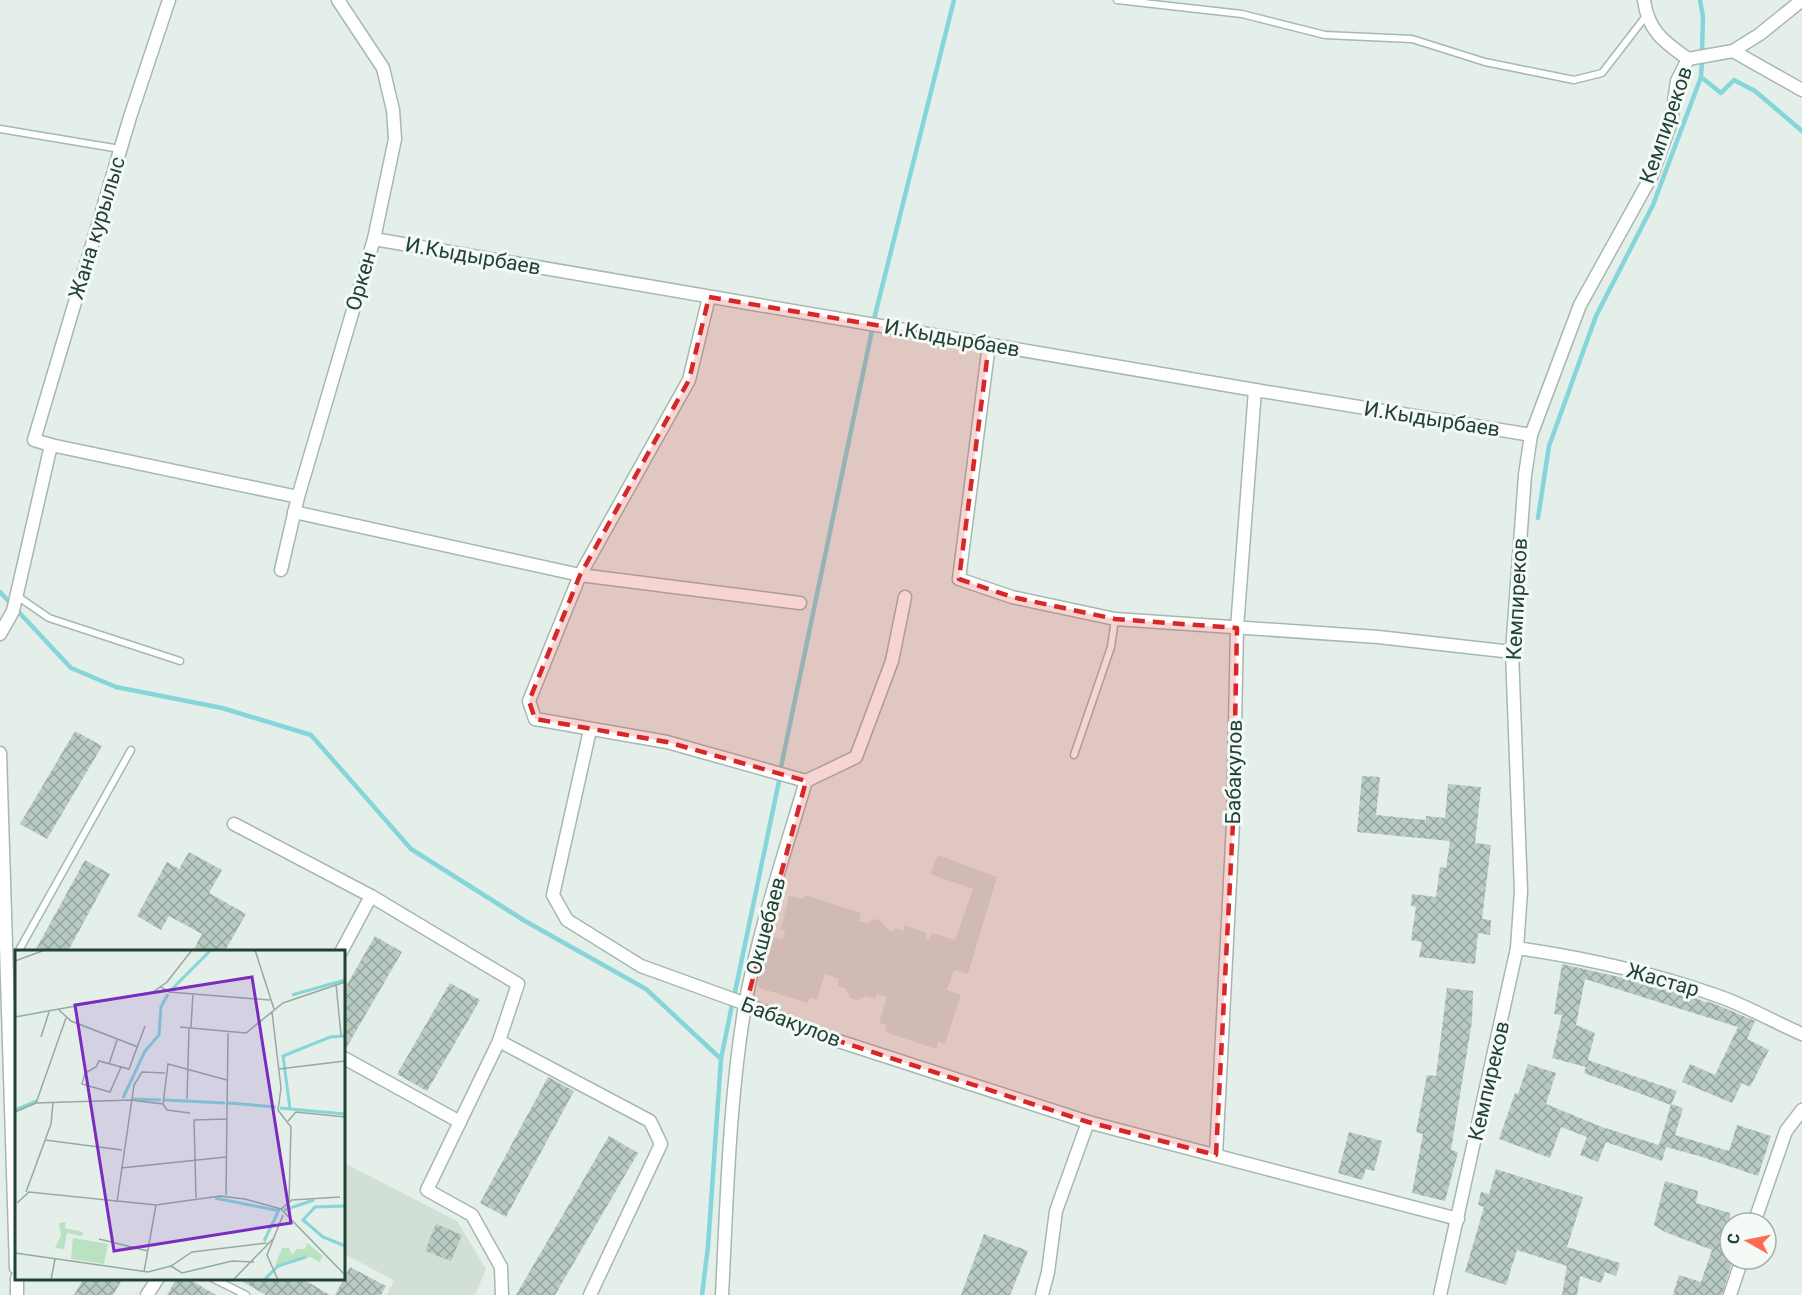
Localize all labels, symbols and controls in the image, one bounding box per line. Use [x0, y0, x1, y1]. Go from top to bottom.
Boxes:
street label: Кемпиреков [1635, 63, 1697, 187]
street label: Жана курылыс [64, 154, 130, 302]
street label: И.Кыдырбаев [403, 232, 543, 280]
street label: Оркен [341, 249, 381, 313]
street label: И.Кыдырбаев [882, 314, 1022, 362]
street label: И.Кыдырбаев [1362, 396, 1502, 442]
street label: Кемпиреков [1502, 537, 1532, 661]
street label: Бабакулов [1221, 719, 1247, 825]
street label: Окшебаев [741, 875, 791, 977]
inset map [15, 950, 345, 1280]
street label: Жастар [1624, 958, 1702, 1002]
street label: Бабакулов [738, 992, 844, 1052]
street label: Кемпиреков [1464, 1019, 1514, 1143]
north arrow [1718, 1211, 1778, 1271]
text: С [1723, 1232, 1744, 1245]

